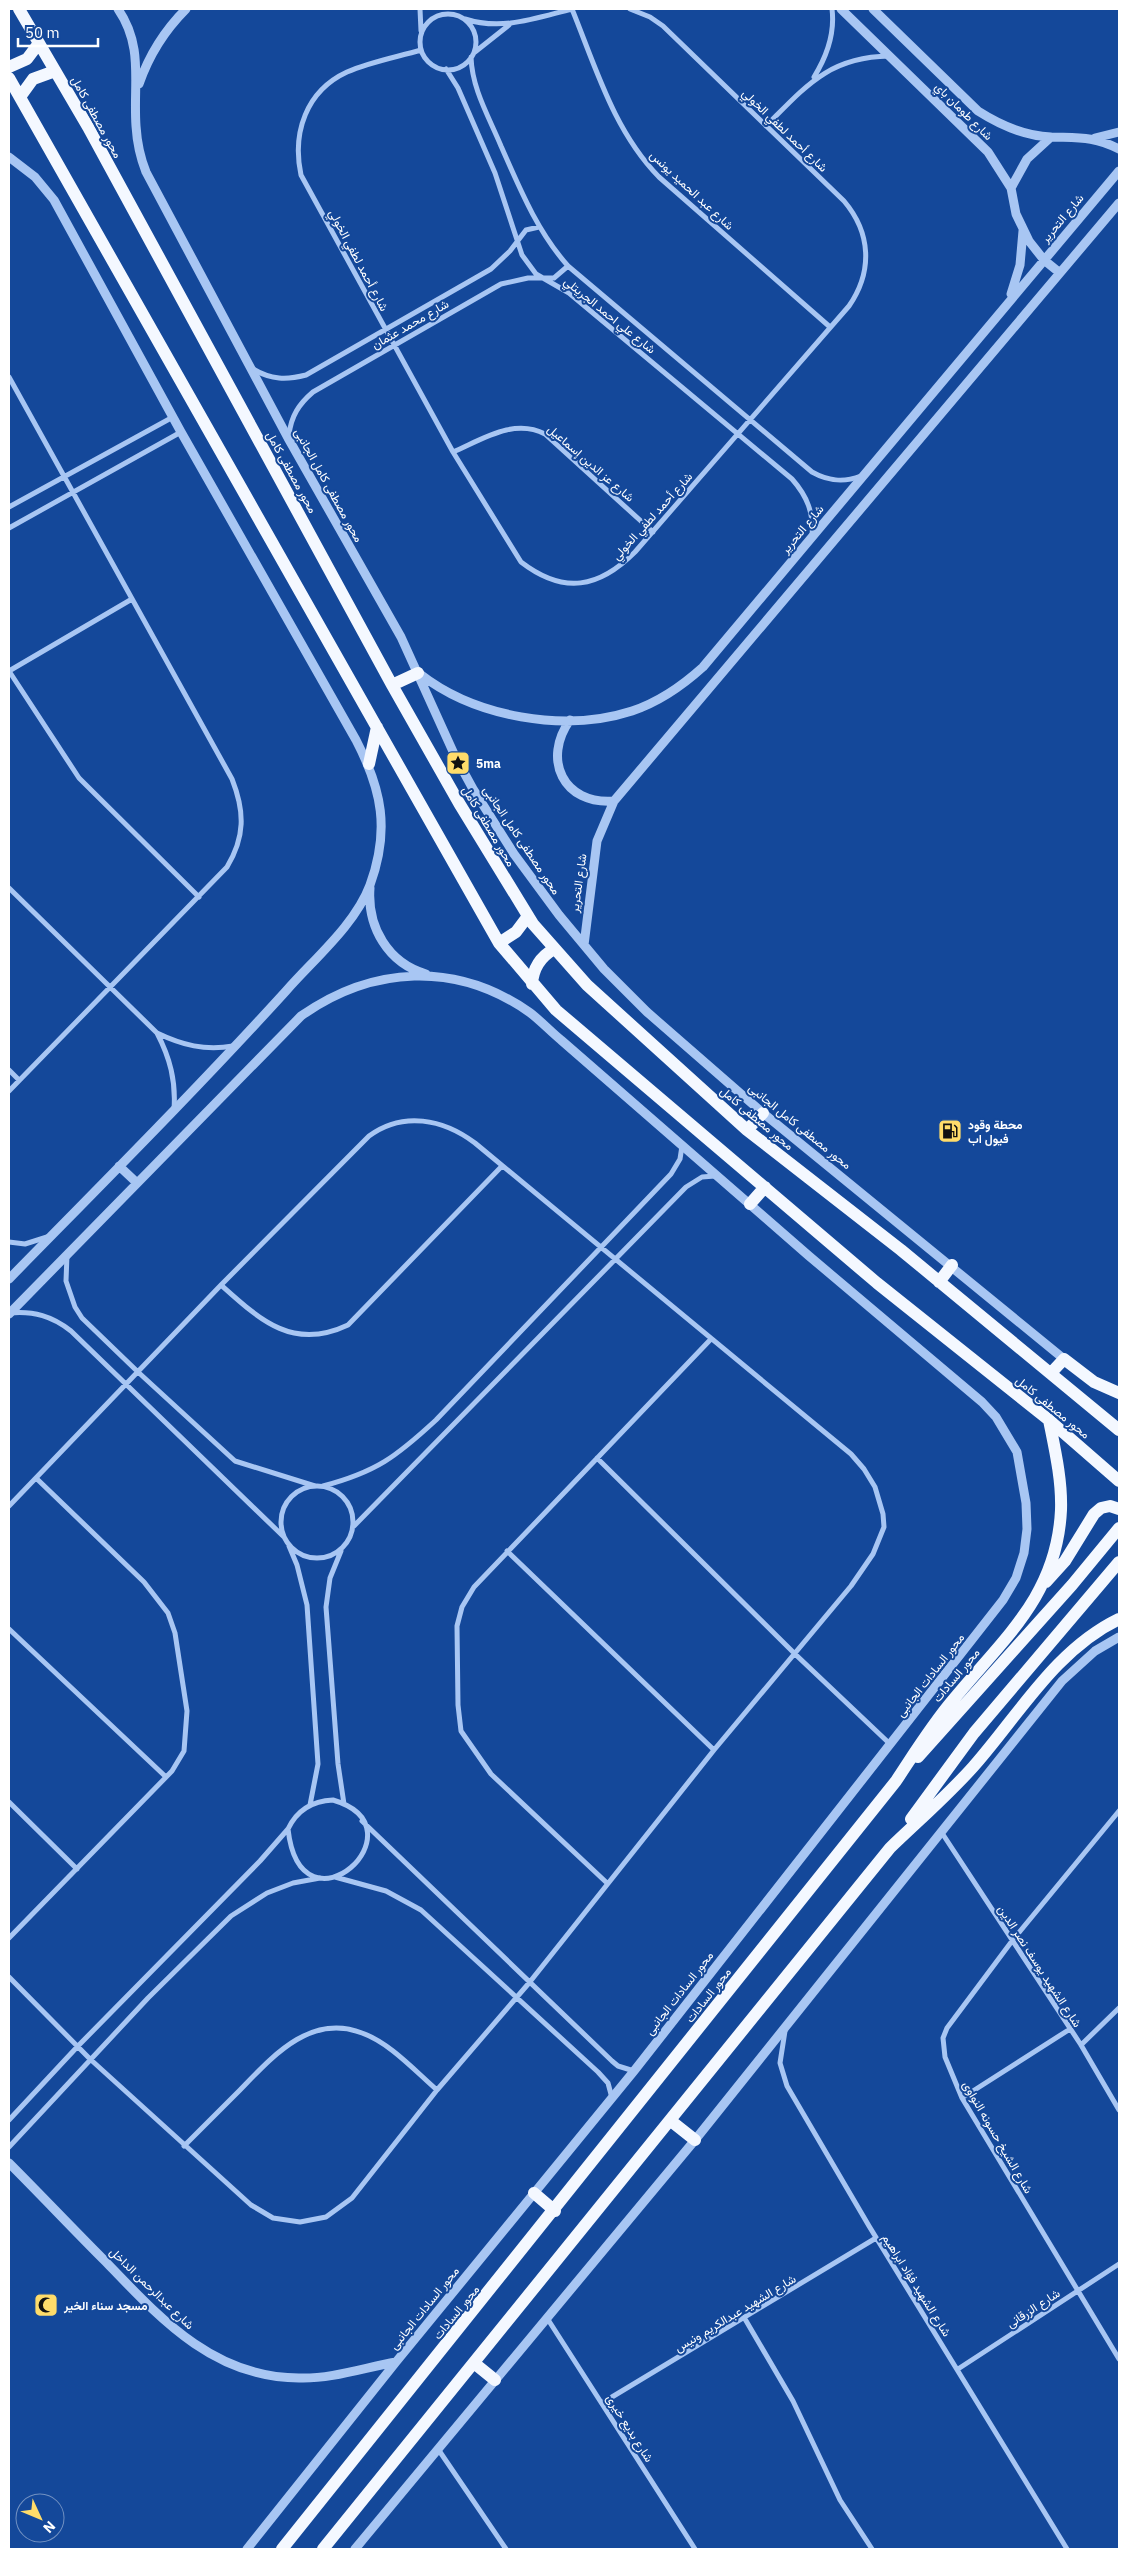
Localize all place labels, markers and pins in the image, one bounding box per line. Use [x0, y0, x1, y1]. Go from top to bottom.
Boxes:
place icon: 5ma [445, 750, 471, 776]
place label: 5ma [476, 756, 501, 771]
place label: محطة وقود فيول اب [968, 1117, 1023, 1147]
fuel station icon: محطة وقود فيول اب [937, 1118, 963, 1144]
mosque icon: مسجد سناء الخير [33, 2292, 59, 2318]
place label: مسجد سناء الخير [63, 2298, 148, 2314]

